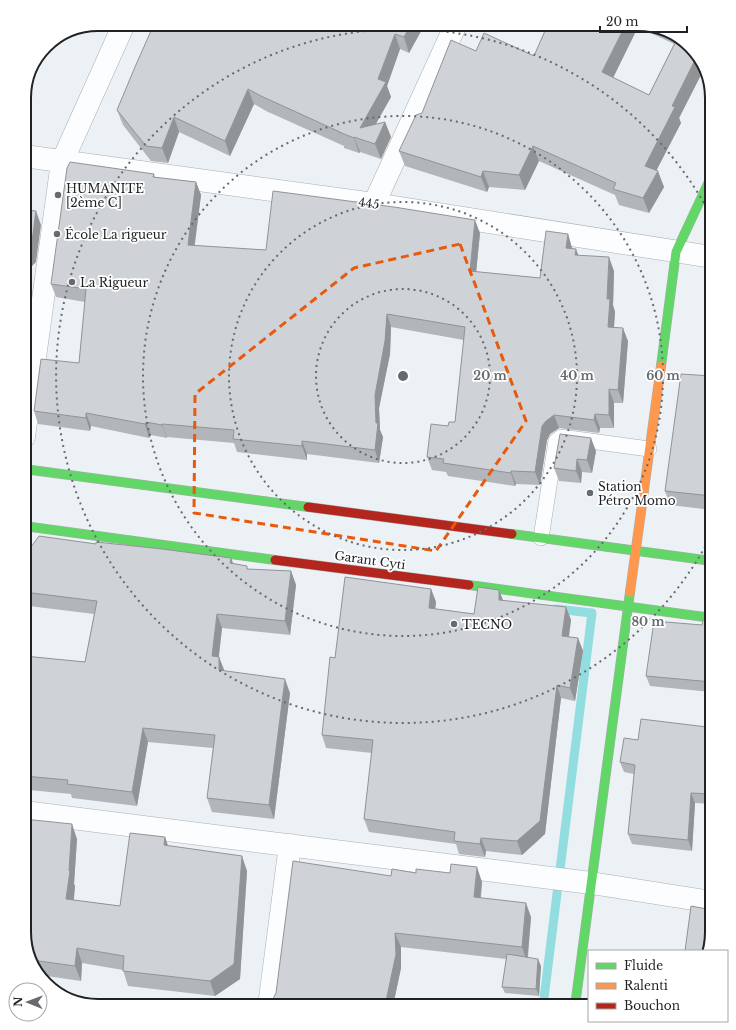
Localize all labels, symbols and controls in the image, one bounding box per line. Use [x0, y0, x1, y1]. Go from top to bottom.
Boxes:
scale bar [600, 8, 687, 34]
text: 20 m [606, 14, 638, 29]
place label: HUMANITE [2ème C] [66, 181, 144, 210]
marker: HUMANITE [2ème C] [53, 190, 63, 200]
street label: 445 [358, 194, 381, 212]
place label: École La rigueur [65, 226, 167, 242]
marker: École La rigueur [52, 229, 62, 239]
place label: La Rigueur [80, 275, 148, 290]
marker: La Rigueur [67, 277, 77, 287]
text: 20 m [473, 368, 507, 383]
text: 40 m [560, 368, 594, 383]
text: 60 m [646, 368, 681, 383]
centre of rings [396, 369, 410, 383]
place label: Station Pétro Momo [598, 479, 676, 508]
marker: Station Pétro Momo [585, 488, 595, 498]
street label: Garant Cyti [333, 548, 407, 572]
text: 80 m [631, 614, 665, 629]
place label: TECNO [462, 617, 512, 632]
marker: TECNO [449, 619, 459, 629]
legend [588, 950, 728, 1022]
text: Fluide [624, 958, 663, 973]
text: Ralenti [624, 978, 668, 993]
north arrow [8, 982, 48, 1022]
text: N [11, 996, 25, 1007]
text: Bouchon [624, 998, 680, 1013]

